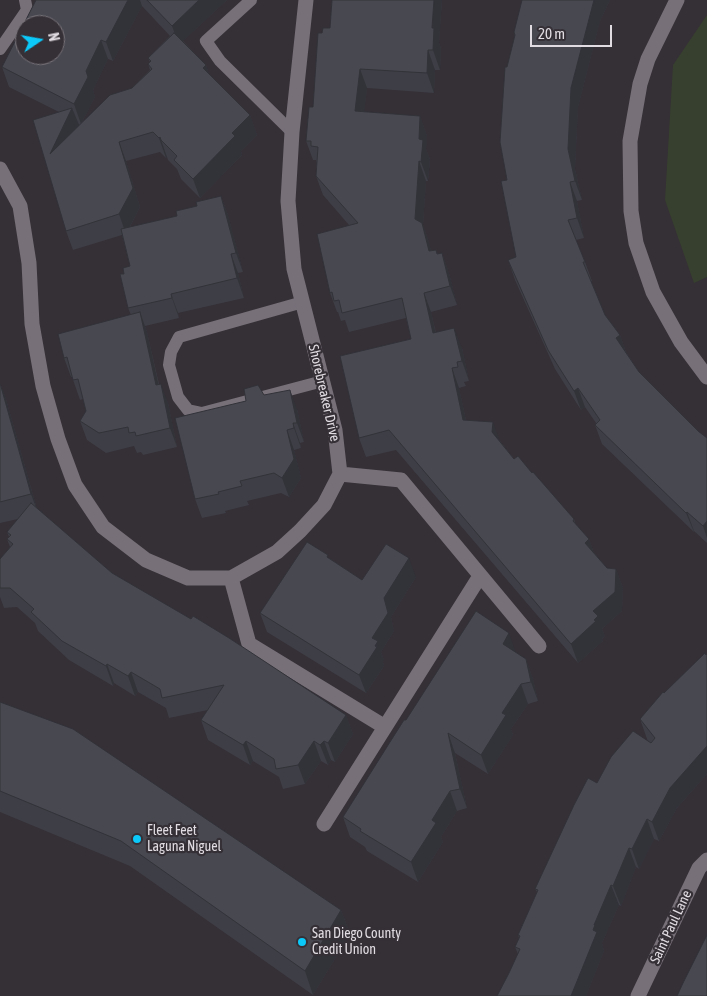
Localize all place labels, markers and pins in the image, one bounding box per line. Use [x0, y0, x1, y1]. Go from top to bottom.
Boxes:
place label: Fleet Feet Laguna Niguel [147, 823, 221, 856]
marker: Fleet Feet Laguna Niguel [131, 833, 143, 845]
place label: San Diego County Credit Union [312, 926, 401, 959]
marker: San Diego County Credit Union [296, 936, 308, 948]

